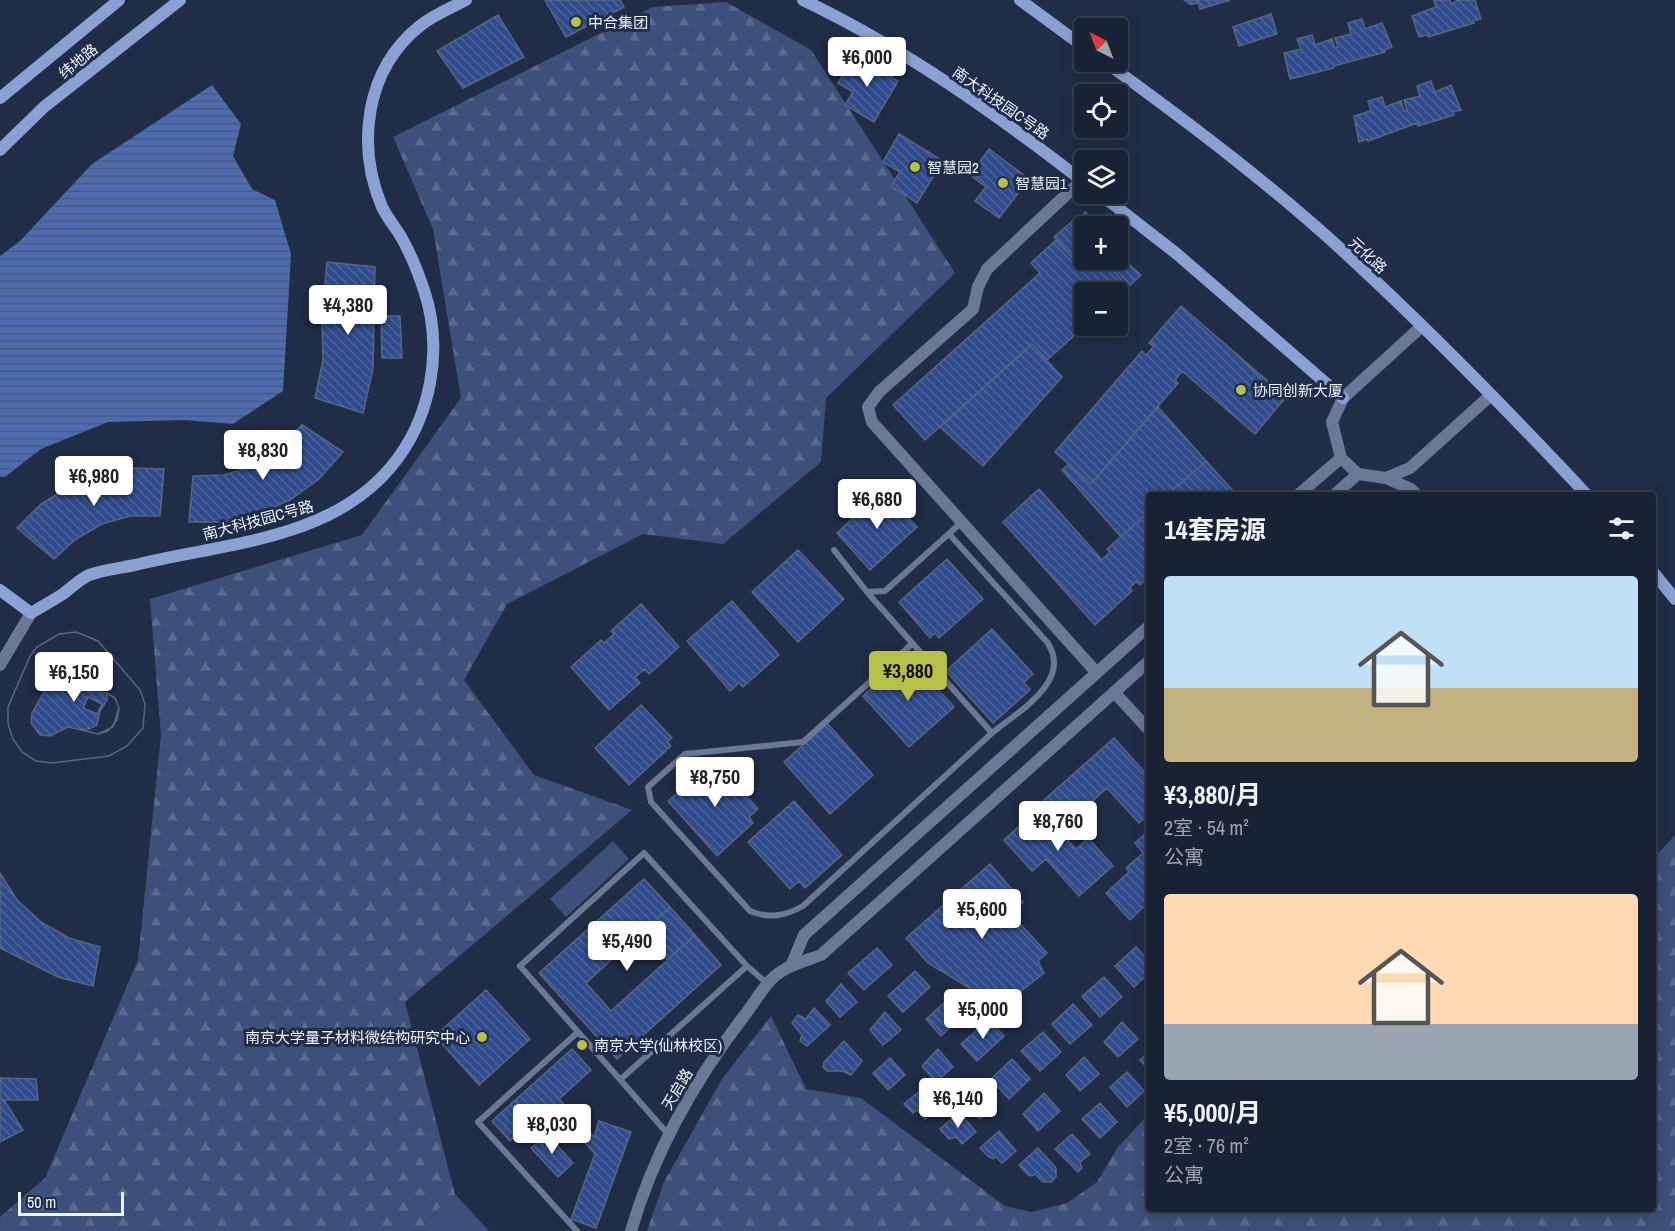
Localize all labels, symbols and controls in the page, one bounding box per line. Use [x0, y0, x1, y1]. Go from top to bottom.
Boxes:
place label: 中合集团 [588, 12, 648, 33]
marker: 中合集团 [569, 15, 583, 29]
north arrow [1074, 18, 1128, 72]
map controls [1074, 18, 1128, 336]
pin: ¥6,000 [818, 37, 916, 88]
street label: 纬地路 [54, 39, 102, 83]
text: ¥6,000 [842, 43, 892, 70]
street label: 南大科技园C号路 [948, 62, 1054, 144]
button: locate [1074, 84, 1128, 138]
button: layers [1074, 150, 1128, 204]
place label: 智慧园2 [927, 157, 979, 178]
marker: 智慧园2 [908, 160, 922, 174]
place label: 智慧园1 [1015, 173, 1067, 194]
marker: 智慧园1 [996, 176, 1010, 190]
button: + [1074, 216, 1128, 270]
street label: 元化路 [1344, 232, 1392, 278]
button: − [1074, 282, 1128, 336]
pin: ¥4,380 [299, 285, 397, 336]
text: ¥4,380 [323, 291, 373, 318]
place label: 协同创新大厦 [1253, 380, 1343, 401]
marker: 协同创新大厦 [1234, 383, 1248, 397]
pin: ¥8,830 [214, 430, 312, 481]
text: ¥8,830 [238, 436, 288, 463]
pin: ¥6,980 [45, 456, 143, 507]
text: ¥6,980 [69, 462, 119, 489]
pin: ¥6,680 [828, 479, 926, 530]
text: ¥6,680 [852, 485, 902, 512]
street label: 南大科技园C号路 [200, 495, 316, 545]
text: 14套房源 [1164, 512, 1266, 547]
icon: filters [1605, 512, 1638, 545]
icon: home [1347, 615, 1455, 723]
pin: ¥3,880 [859, 651, 957, 702]
pin: ¥6,150 [25, 652, 123, 703]
text: ¥3,880 [883, 657, 933, 684]
text: ¥6,150 [49, 658, 99, 685]
pin: ¥8,750 [666, 757, 764, 808]
text: ¥8,750 [690, 763, 740, 790]
text: ¥3,880/月 [1164, 777, 1261, 812]
pin: ¥8,760 [1009, 801, 1107, 852]
text: ¥8,760 [1033, 807, 1083, 834]
text: 2室 · 54 m² [1164, 814, 1249, 841]
text: 公寓 [1164, 843, 1204, 870]
pin: ¥5,600 [933, 889, 1031, 940]
text: ¥5,600 [957, 895, 1007, 922]
pin: ¥5,490 [578, 921, 676, 972]
text: ¥5,490 [602, 927, 652, 954]
icon: home [1347, 933, 1455, 1041]
pin: ¥5,000 [934, 989, 1032, 1040]
text: ¥5,000 [958, 995, 1008, 1022]
place label: 南京大学量子材料微结构研究中心 [245, 1027, 470, 1048]
marker: 南京大学量子材料微结构研究中心 [475, 1030, 489, 1044]
place label: 南京大学(仙林校区) [594, 1035, 722, 1056]
marker: 南京大学(仙林校区) [575, 1038, 589, 1052]
street label: 天启路 [656, 1064, 698, 1114]
pin: ¥6,140 [909, 1078, 1007, 1129]
text: ¥6,140 [933, 1084, 983, 1111]
text: ¥5,000/月 [1164, 1095, 1261, 1130]
pin: ¥8,030 [503, 1104, 601, 1155]
text: ¥8,030 [527, 1110, 577, 1137]
text: 2室 · 76 m² [1164, 1132, 1249, 1159]
text: 公寓 [1164, 1161, 1204, 1188]
scale bar [18, 1189, 124, 1216]
text: 50 m [27, 1191, 56, 1213]

